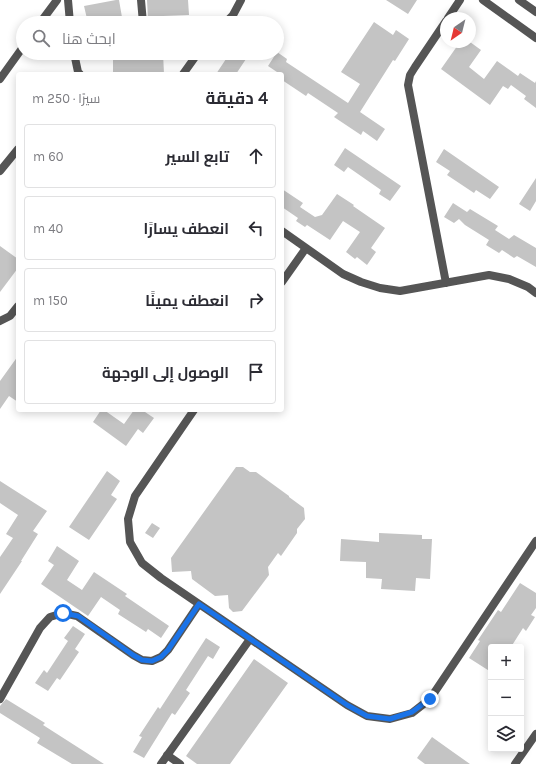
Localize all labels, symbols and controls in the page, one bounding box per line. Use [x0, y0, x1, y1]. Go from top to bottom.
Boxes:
north arrow [440, 12, 476, 48]
search box [16, 16, 284, 60]
icon: search [30, 27, 52, 49]
text: ابحث هنا [62, 30, 116, 48]
text: 4 دقيقة [206, 88, 268, 108]
text: سيرًا · 250 m [32, 91, 100, 106]
icon: ahead [245, 145, 267, 167]
text: تابع السير [166, 148, 229, 166]
text: 60 m [33, 149, 63, 164]
icon: left [245, 217, 267, 239]
text: انعطف يسارًا [143, 220, 229, 238]
text: 40 m [33, 221, 63, 236]
icon: right [245, 289, 267, 311]
text: انعطف يمينًا [145, 292, 229, 310]
text: 150 m [33, 293, 68, 308]
icon: arrive [245, 361, 267, 383]
text: الوصول إلى الوجهة [102, 364, 229, 382]
route start [54, 604, 72, 622]
map controls [488, 644, 524, 752]
button: + [488, 644, 524, 680]
button: − [488, 680, 524, 716]
route end [421, 690, 439, 708]
button: layers [488, 716, 524, 752]

